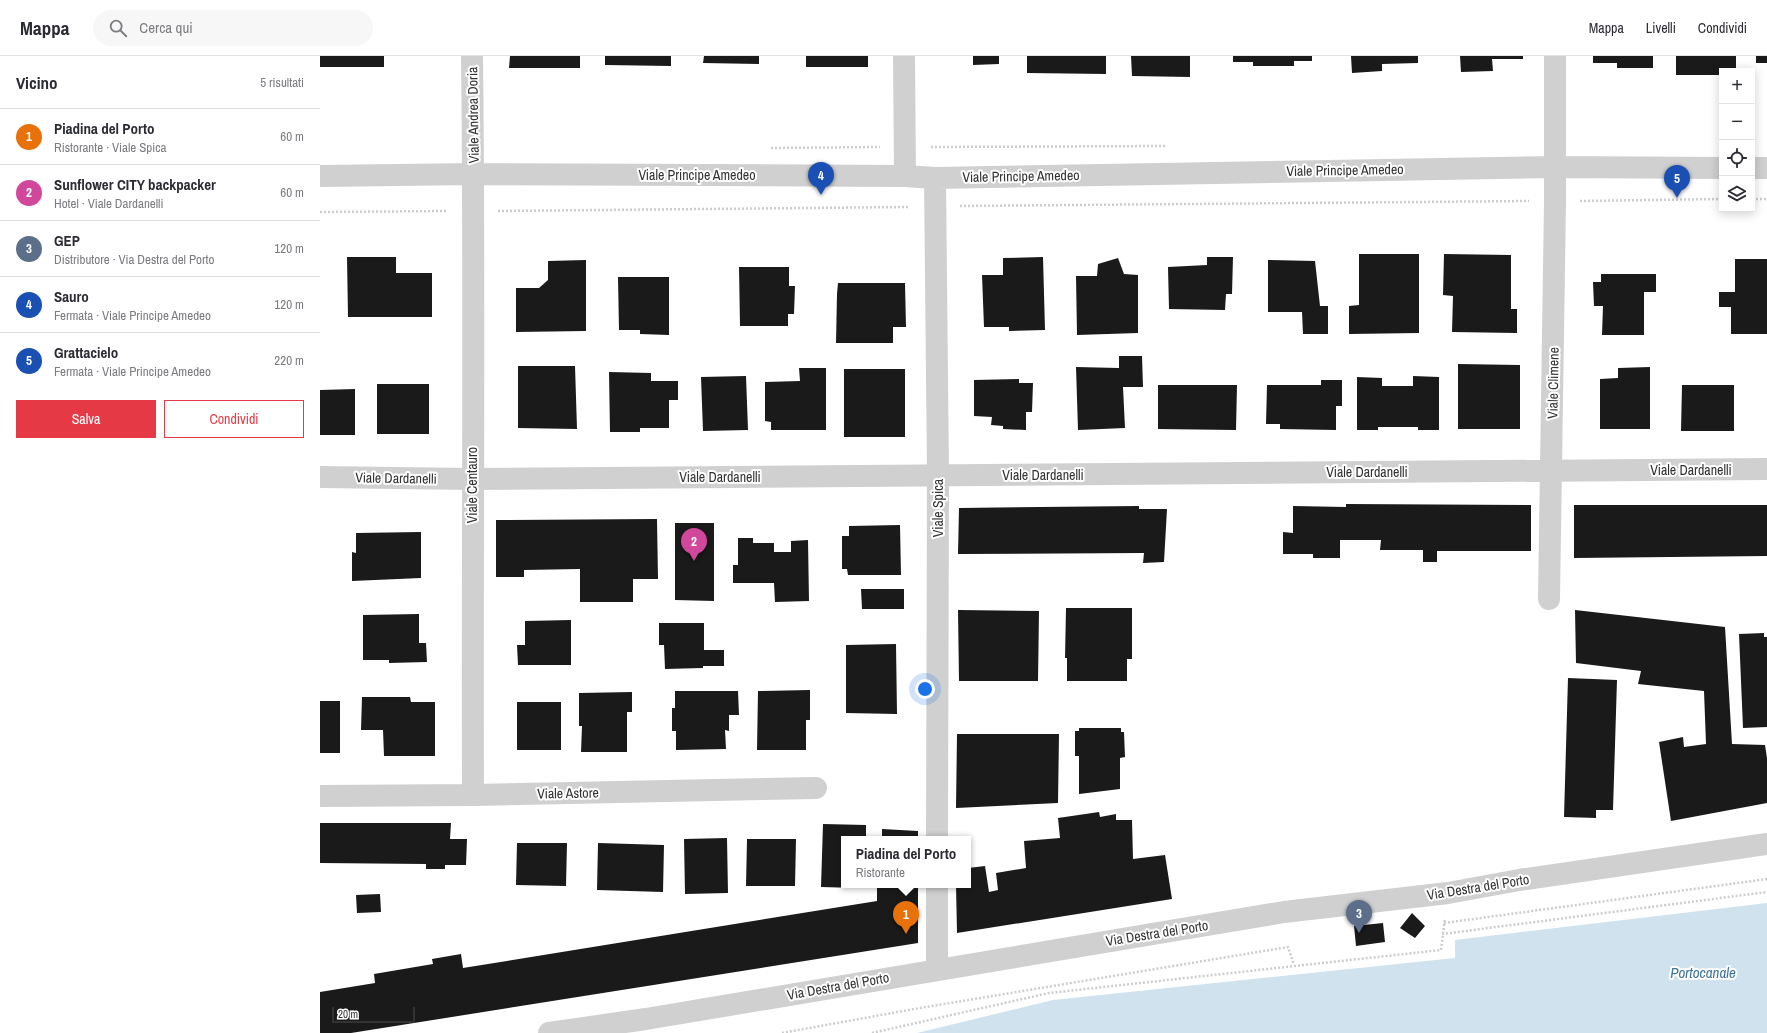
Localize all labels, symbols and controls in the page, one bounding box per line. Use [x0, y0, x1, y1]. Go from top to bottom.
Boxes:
search box [93, 10, 373, 46]
text: Mappa [20, 15, 69, 41]
icon: search [107, 17, 129, 39]
text: Cerca qui [139, 17, 193, 38]
text: Mappa [1589, 19, 1624, 37]
text: Livelli [1646, 19, 1676, 37]
text: Condividi [1698, 19, 1747, 37]
street label: Viale Andrea Doria [463, 66, 483, 164]
map controls [1719, 68, 1755, 212]
button: + [1719, 68, 1755, 104]
text: Vicino [16, 71, 58, 94]
text: 5 risultati [260, 74, 304, 91]
button: − [1719, 104, 1755, 140]
text: Piadina del Porto [54, 118, 155, 139]
text: 1 [26, 128, 32, 145]
text: 60 m [280, 128, 304, 145]
text: Ristorante · Viale Spica [54, 139, 166, 156]
button: locate [1719, 140, 1755, 176]
street label: Viale Principe Amedeo [1286, 160, 1404, 180]
pin: 4 [808, 162, 834, 195]
pin: 5 [1664, 165, 1690, 198]
street label: Viale Principe Amedeo [638, 166, 756, 184]
street label: Viale Principe Amedeo [962, 166, 1080, 186]
text: Sunflower CITY backpacker [54, 174, 216, 195]
button: layers [1719, 176, 1755, 212]
text: 2 [26, 184, 32, 201]
text: 60 m [280, 184, 304, 201]
text: Hotel · Viale Dardanelli [54, 195, 163, 212]
text: GEP [54, 230, 80, 251]
text: 3 [26, 240, 32, 257]
text: 120 m [274, 240, 304, 257]
text: Distributore · Via Destra del Porto [54, 251, 214, 268]
text: Sauro [54, 286, 89, 307]
text: 4 [26, 296, 32, 313]
text: 120 m [274, 296, 304, 313]
text: Fermata · Viale Principe Amedeo [54, 307, 211, 324]
text: Grattacielo [54, 342, 118, 363]
street label: Viale Climene [1543, 347, 1563, 419]
text: 5 [26, 352, 32, 369]
text: 220 m [274, 352, 304, 369]
text: Fermata · Viale Principe Amedeo [54, 363, 211, 380]
button: Salva [16, 400, 156, 438]
button: Condividi [164, 400, 304, 438]
street label: Viale Centauro [463, 447, 481, 523]
street label: Viale Dardanelli [1650, 461, 1732, 479]
street label: Viale Dardanelli [1326, 463, 1408, 481]
street label: Viale Dardanelli [1002, 466, 1084, 484]
street label: Viale Dardanelli [355, 468, 437, 488]
street label: Viale Dardanelli [679, 468, 761, 486]
street label: Viale Spica [929, 478, 947, 537]
pin: 2 [681, 528, 707, 561]
your location [915, 679, 935, 699]
street label: Viale Astore [537, 783, 599, 803]
popup [841, 836, 971, 888]
text: Piadina del Porto [856, 843, 956, 864]
text: Ristorante [856, 864, 905, 881]
street label: Via Destra del Porto [1426, 870, 1530, 904]
pin: 3 [1346, 900, 1372, 933]
pin: 1 [893, 901, 919, 934]
street label: Via Destra del Porto [1105, 916, 1209, 950]
water label: Portocanale [1670, 962, 1736, 983]
street label: Via Destra del Porto [786, 968, 890, 1004]
scale bar [332, 1005, 415, 1024]
text: 20 m [338, 1007, 358, 1021]

